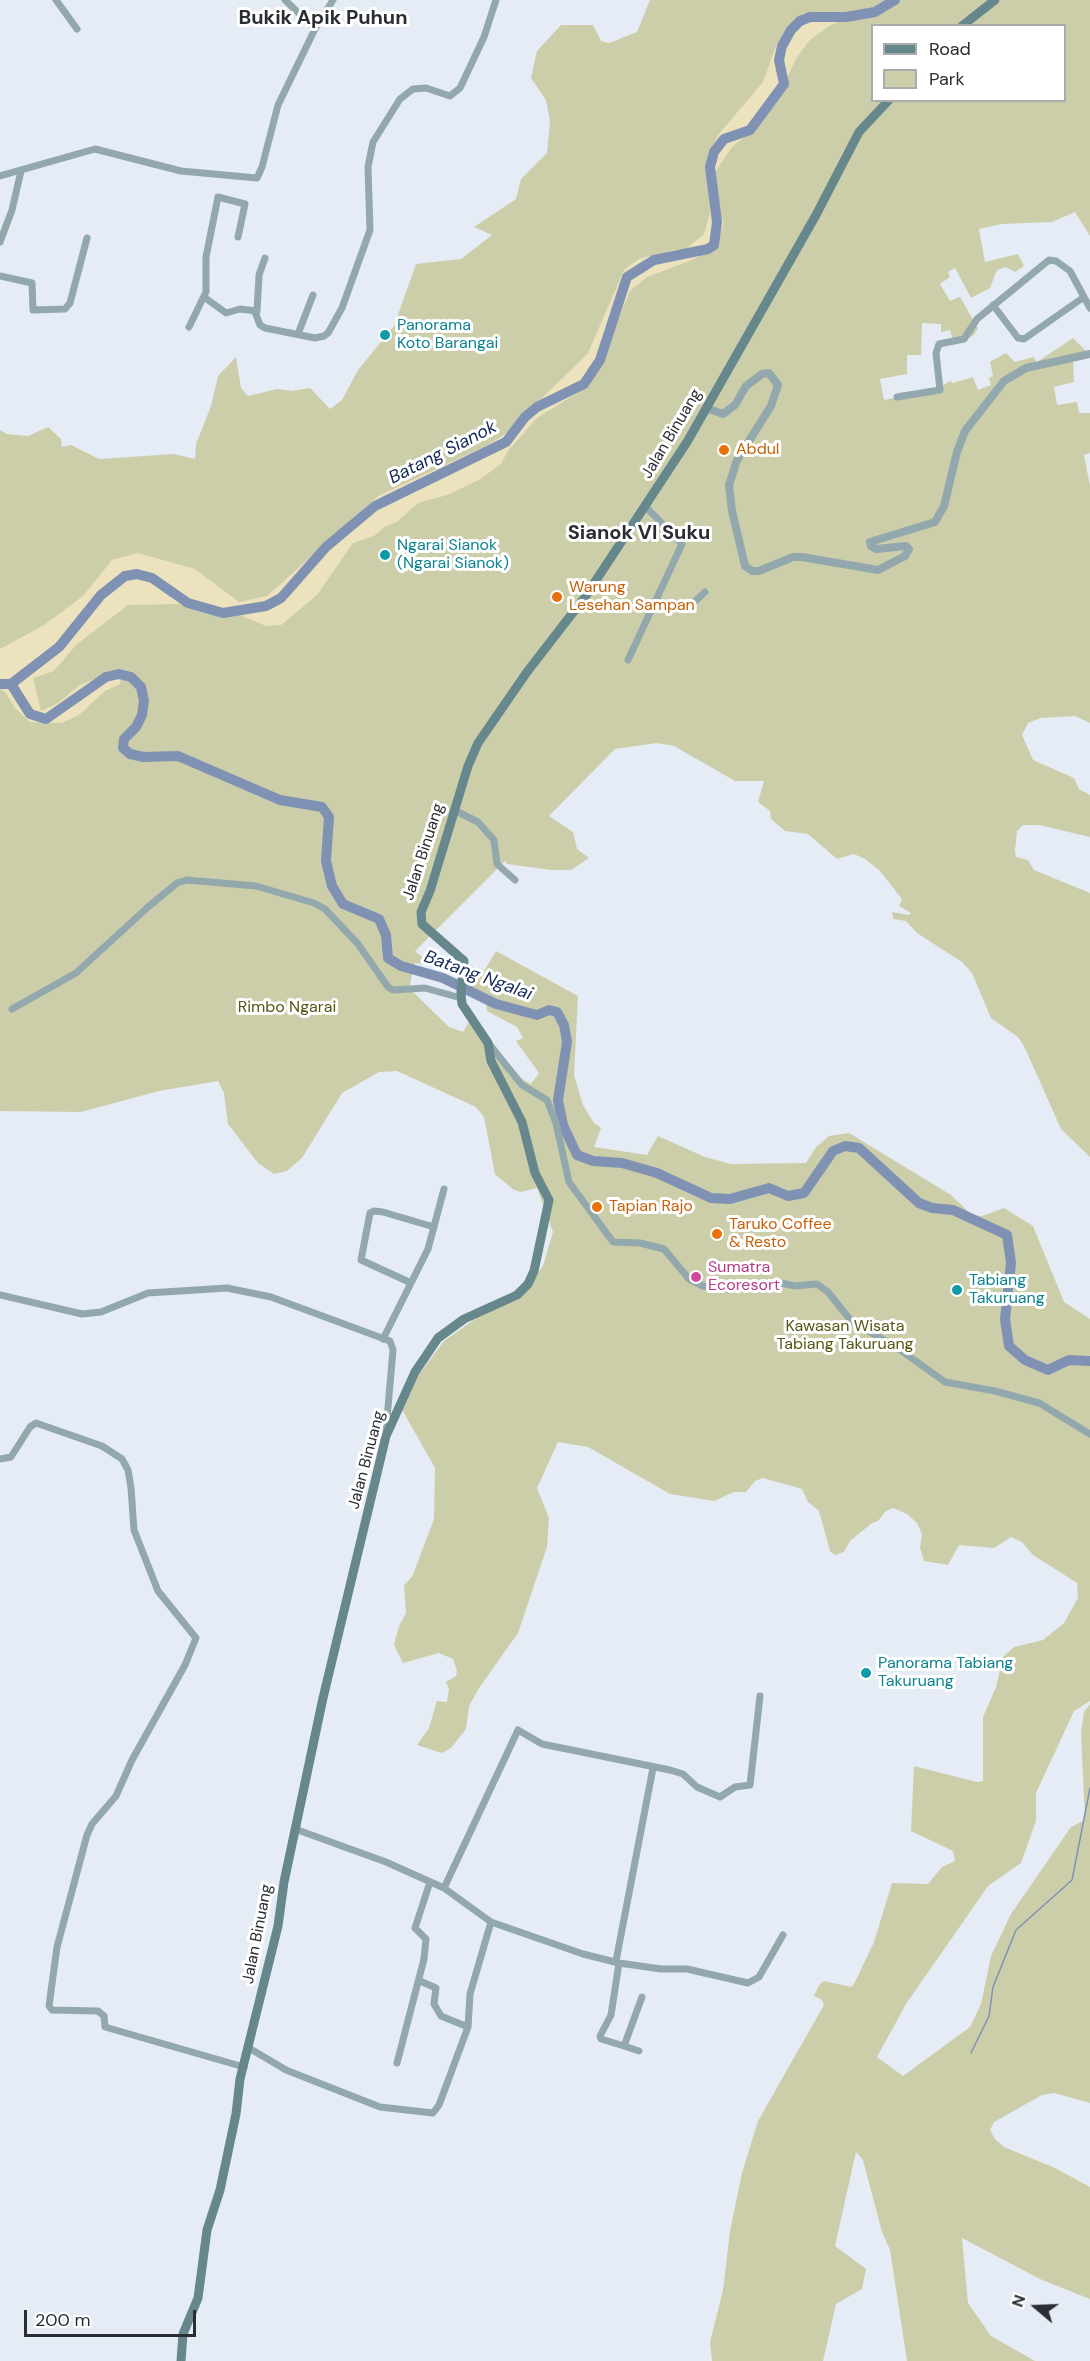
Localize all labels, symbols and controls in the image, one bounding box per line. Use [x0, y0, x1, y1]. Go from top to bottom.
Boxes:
district label: Bukik Apik Puhun [238, 7, 408, 31]
legend [871, 24, 1066, 102]
text: Road [929, 37, 971, 61]
text: Park [929, 67, 965, 91]
place label: Panorama Koto Barangai [397, 316, 498, 354]
marker: Panorama Koto Barangai [378, 328, 392, 342]
street label: Jalan Binuang [638, 386, 706, 482]
water label: Batang Sianok [385, 417, 501, 489]
place label: Abdul [736, 440, 779, 460]
marker: Abdul [717, 443, 731, 457]
district label: Sianok VI Suku [568, 522, 710, 546]
place label: Ngarai Sianok (Ngarai Sianok) [397, 536, 509, 574]
marker: Ngarai Sianok (Ngarai Sianok) [378, 548, 392, 562]
place label: Warung Lesehan Sampan [569, 578, 695, 616]
marker: Warung Lesehan Sampan [550, 590, 564, 604]
street label: Jalan Binuang [399, 801, 449, 903]
water label: Batang Ngalai [421, 946, 535, 1006]
park label: Rimbo Ngarai [238, 998, 336, 1018]
place label: Tapian Rajo [609, 1197, 693, 1217]
marker: Tapian Rajo [590, 1200, 604, 1214]
place label: Taruko Coffee & Resto [729, 1215, 832, 1253]
marker: Taruko Coffee & Resto [710, 1227, 724, 1241]
place label: Sumatra Ecoresort [708, 1258, 780, 1296]
marker: Sumatra Ecoresort [689, 1270, 703, 1284]
place label: Tabiang Takuruang [969, 1271, 1045, 1309]
marker: Tabiang Takuruang [950, 1283, 964, 1297]
park label: Kawasan Wisata Tabiang Takuruang [776, 1317, 914, 1355]
street label: Jalan Binuang [345, 1409, 389, 1511]
place label: Panorama Tabiang Takuruang [878, 1654, 1013, 1692]
marker: Panorama Tabiang Takuruang [859, 1666, 873, 1680]
street label: Jalan Binuang [239, 1883, 277, 1985]
north arrow [1006, 2277, 1066, 2337]
text: N [1007, 2292, 1030, 2310]
scale bar [27, 2298, 200, 2336]
text: 200 m [35, 2308, 91, 2332]

